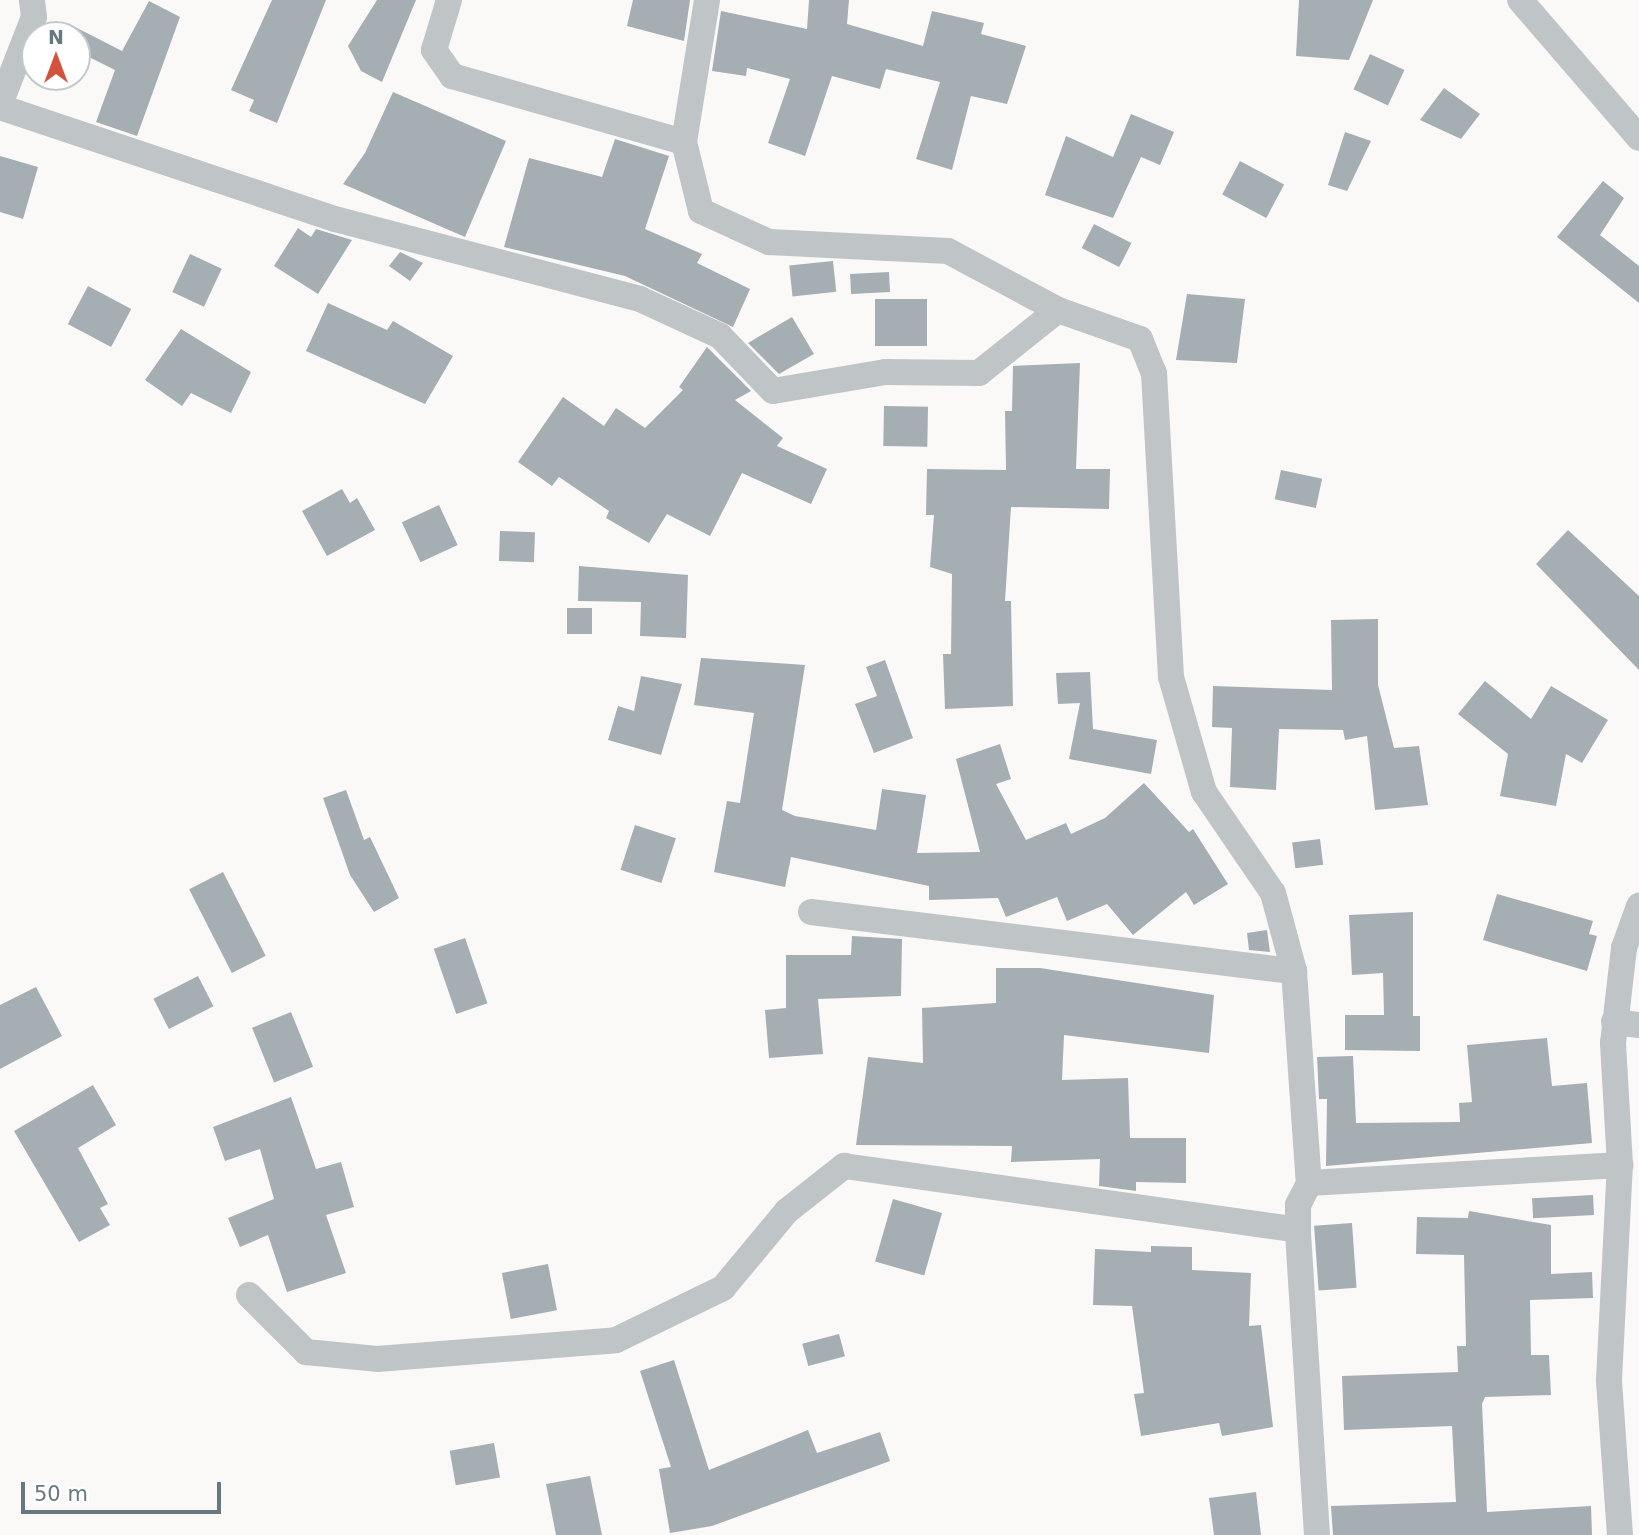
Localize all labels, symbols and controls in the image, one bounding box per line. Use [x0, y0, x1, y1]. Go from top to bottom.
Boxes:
north arrow [21, 21, 91, 91]
text: N [48, 26, 64, 48]
scale bar [24, 1468, 224, 1512]
text: 50 m [34, 1482, 88, 1506]

